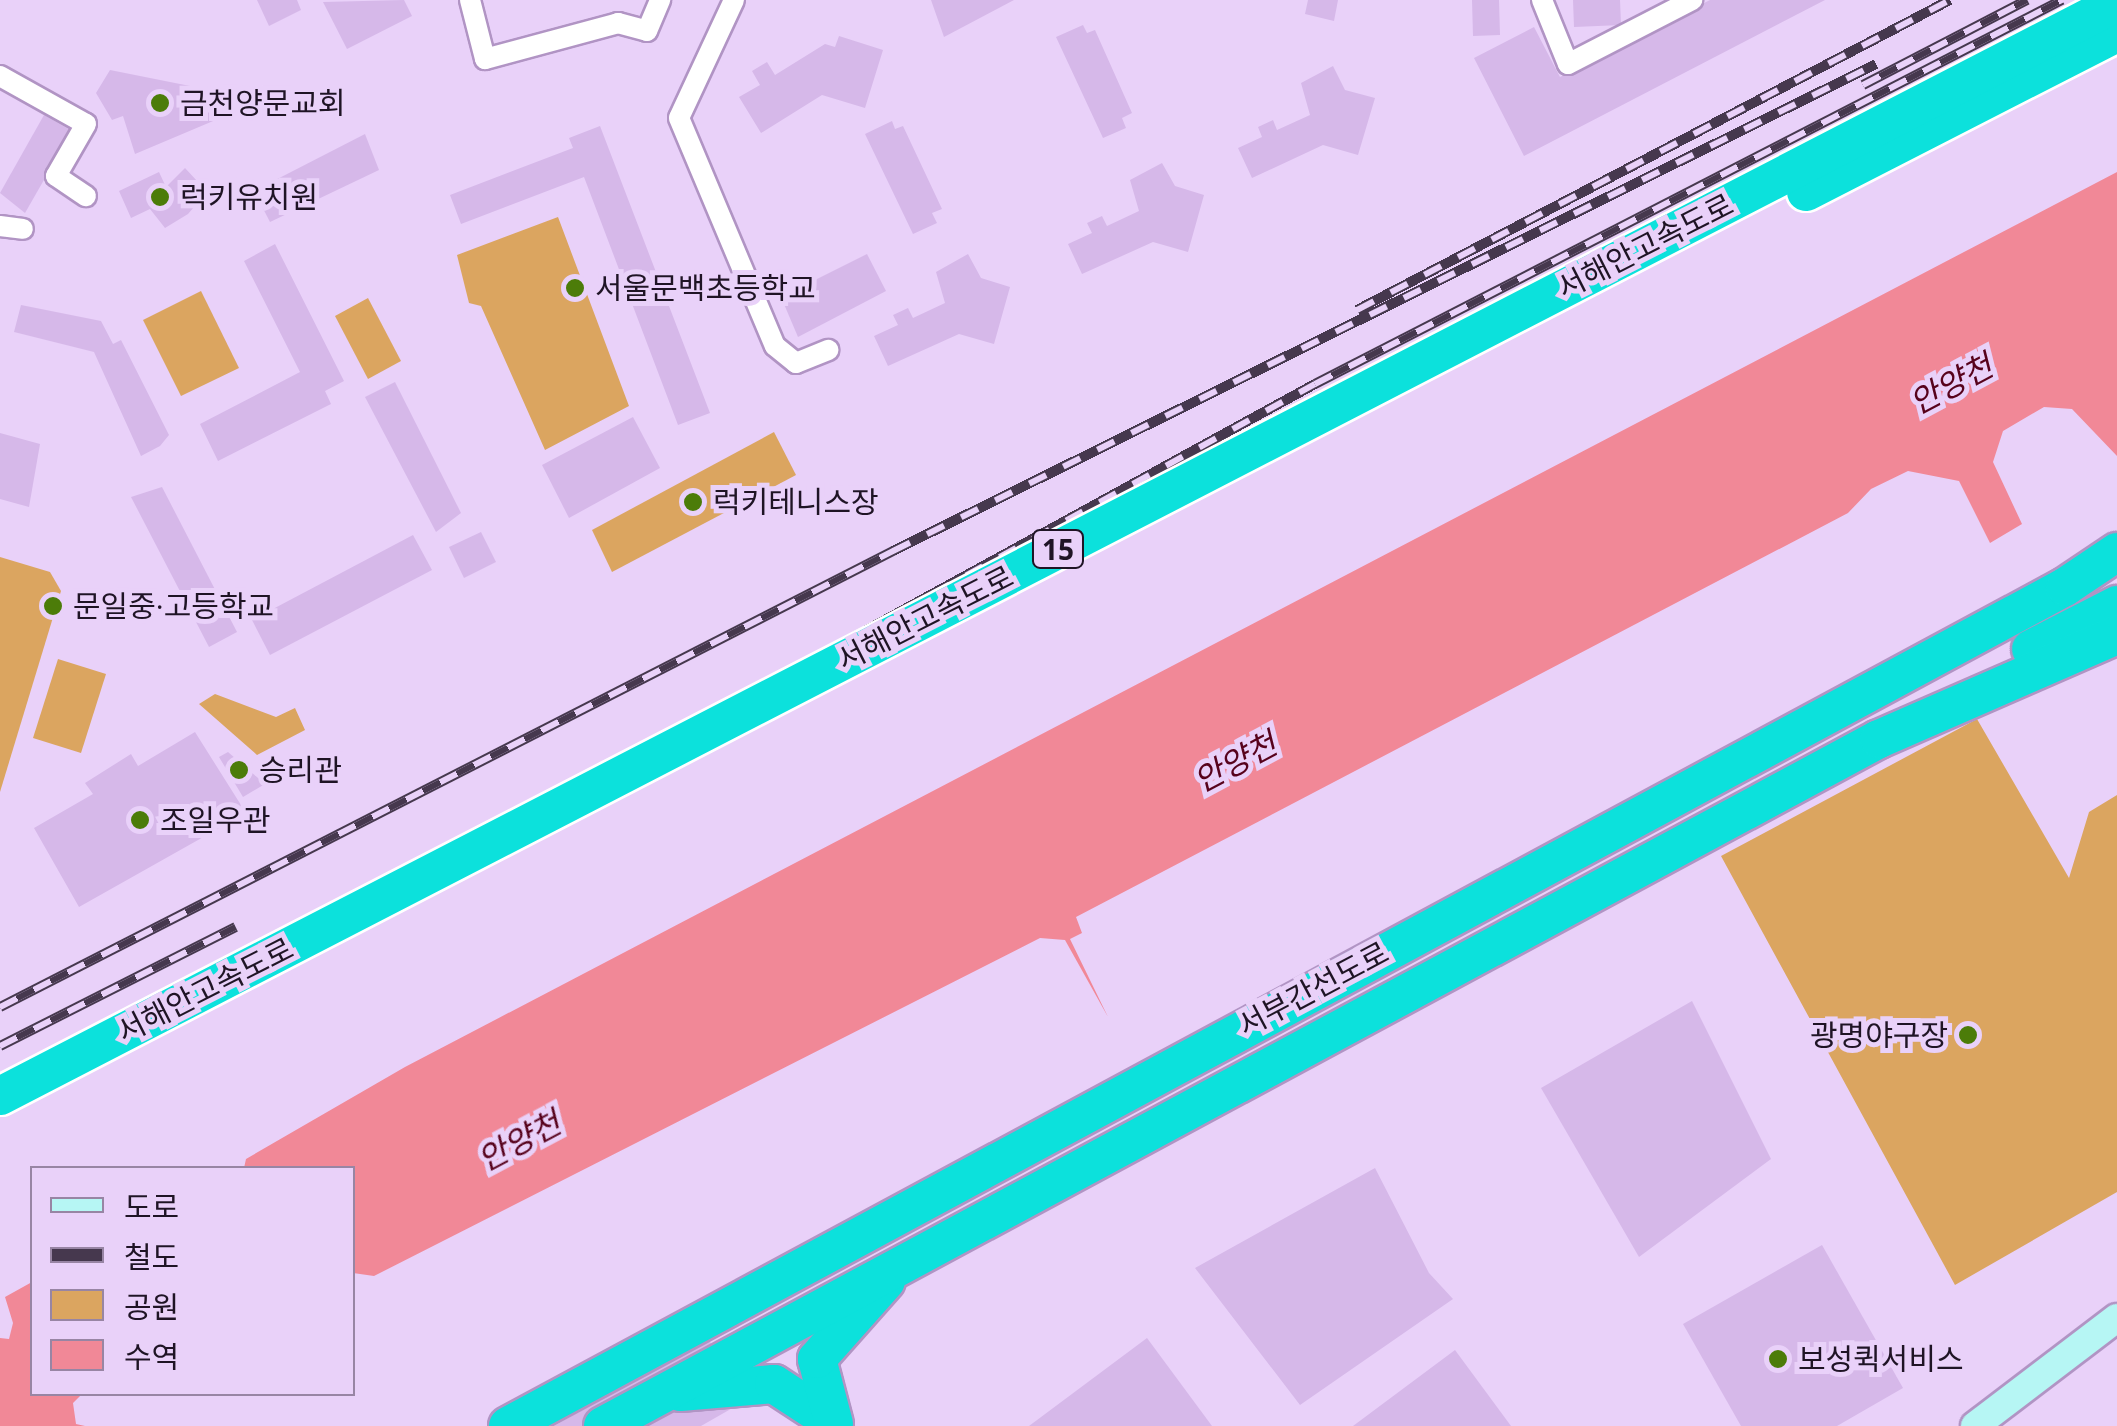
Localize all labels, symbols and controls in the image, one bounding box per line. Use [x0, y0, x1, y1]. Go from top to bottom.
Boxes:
place label: 금천양문교회 [180, 85, 346, 121]
marker: 금천양문교회 [149, 92, 171, 114]
place label: 럭키유치원 [180, 179, 318, 215]
marker: 럭키유치원 [149, 186, 171, 208]
street label: 서해안고속도로 [1551, 186, 1739, 306]
place label: 서울문백초등학교 [595, 270, 816, 306]
marker: 서울문백초등학교 [564, 277, 586, 299]
water label: 안양천 [1903, 346, 1999, 422]
place label: 럭키테니스장 [713, 484, 879, 520]
marker: 럭키테니스장 [682, 491, 704, 513]
road number: 15 [1030, 526, 1086, 572]
street label: 서해안고속도로 [831, 558, 1019, 678]
place label: 문일중·고등학교 [73, 588, 274, 624]
marker: 문일중·고등학교 [42, 595, 64, 617]
water label: 안양천 [1187, 724, 1283, 800]
place label: 승리관 [259, 752, 342, 788]
marker: 승리관 [228, 759, 250, 781]
place label: 조일우관 [160, 802, 270, 838]
marker: 조일우관 [129, 809, 151, 831]
street label: 서해안고속도로 [111, 930, 299, 1050]
street label: 서부간선도로 [1231, 934, 1395, 1044]
place label: 광명야구장 [1810, 1017, 1948, 1053]
marker: 광명야구장 [1957, 1024, 1979, 1046]
water label: 안양천 [471, 1103, 567, 1179]
legend [30, 1166, 355, 1396]
text: 도로 [124, 1186, 179, 1227]
text: 철도 [124, 1236, 179, 1277]
text: 공원 [124, 1286, 179, 1327]
text: 수역 [124, 1336, 179, 1377]
place label: 보성퀵서비스 [1798, 1341, 1964, 1377]
marker: 보성퀵서비스 [1767, 1348, 1789, 1370]

